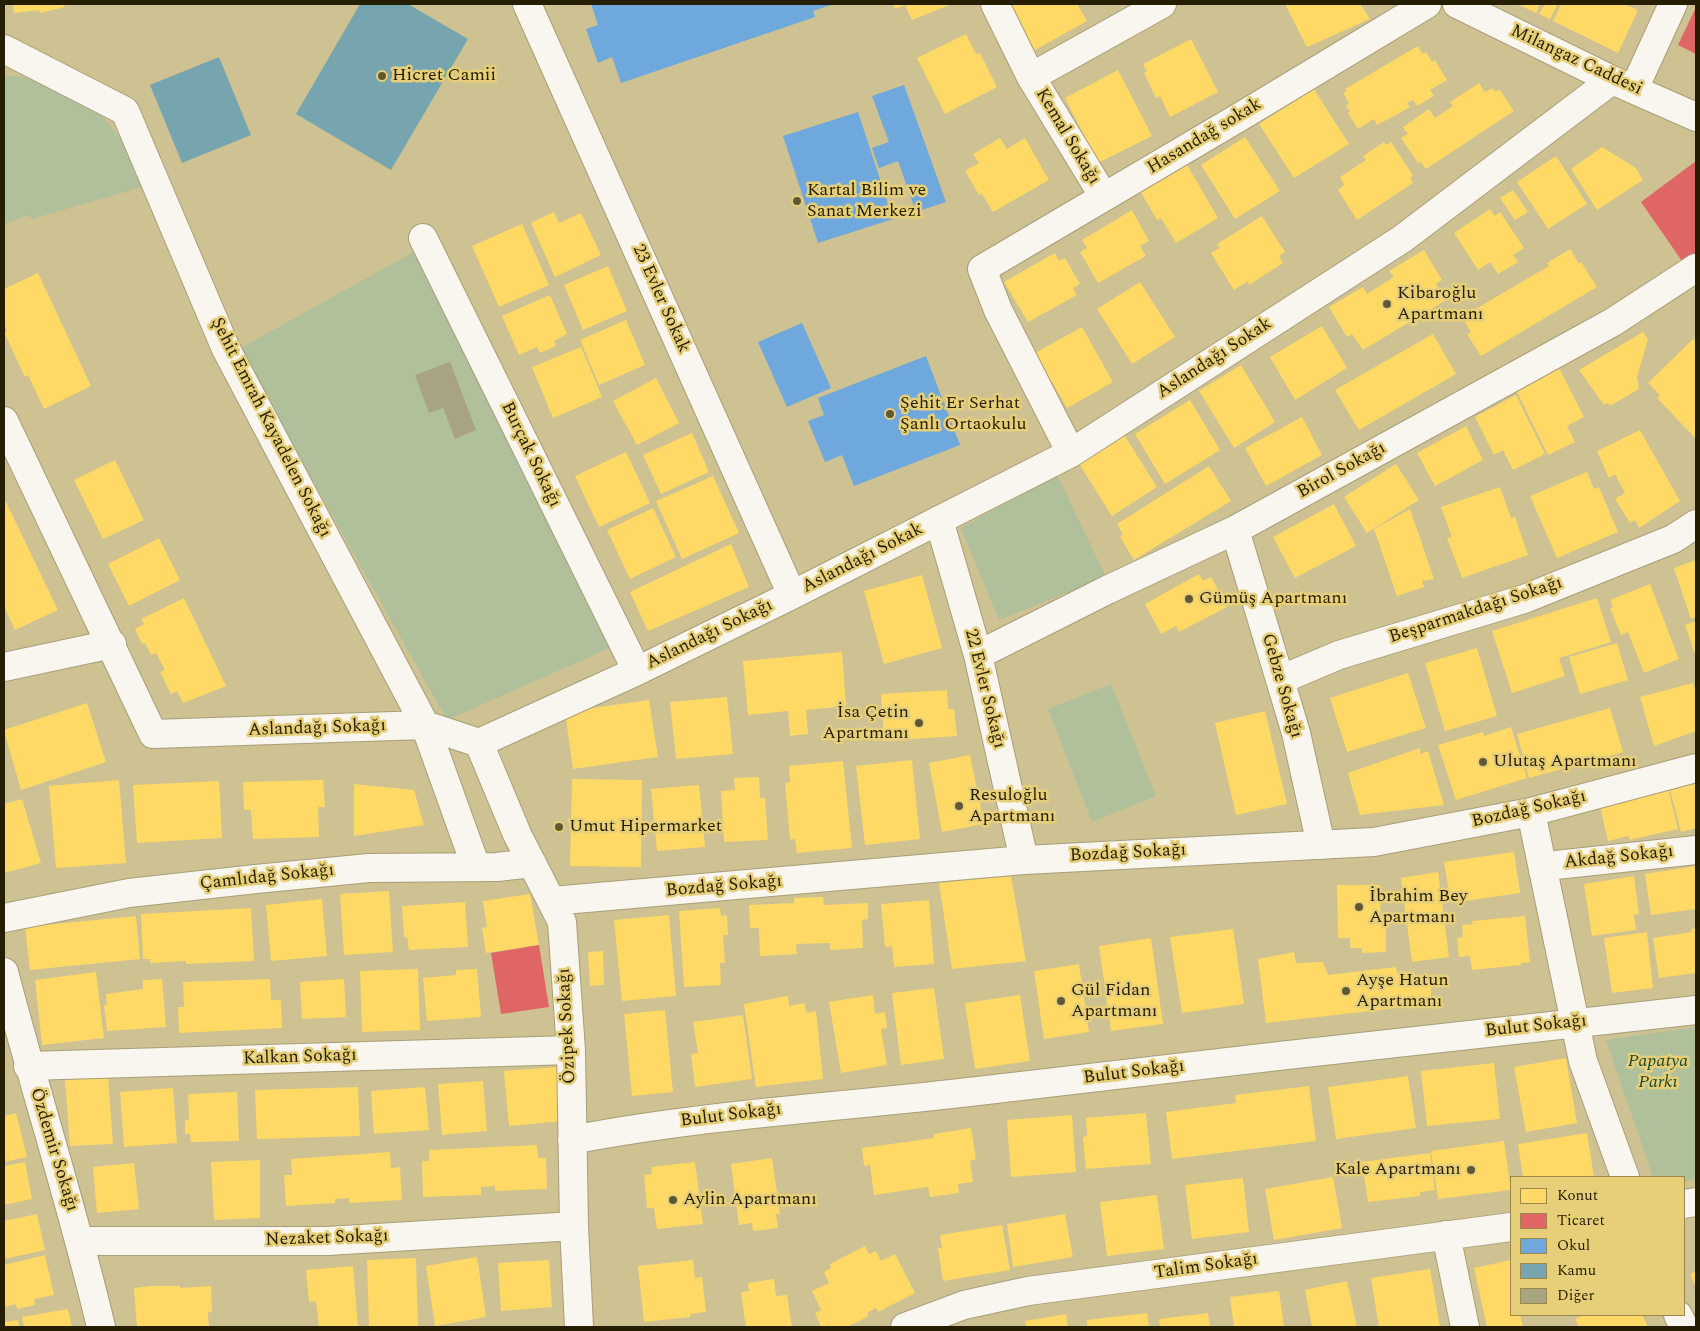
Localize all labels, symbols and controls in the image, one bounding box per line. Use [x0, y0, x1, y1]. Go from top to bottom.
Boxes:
street label: Milangaz Caddesi [1507, 21, 1645, 101]
place label: Hicret Camii [392, 65, 496, 87]
marker: Hicret Camii [376, 70, 388, 82]
street label: Kemal Sokağı [1030, 85, 1104, 189]
street label: Hasandağ sokak [1144, 94, 1266, 180]
place label: Kartal Bilim ve Sanat Merkezi [807, 180, 926, 222]
marker: Kartal Bilim ve Sanat Merkezi [791, 195, 803, 207]
street label: 23 Evler Sokak [626, 241, 694, 357]
place label: Kibaroğlu Apartmanı [1397, 283, 1484, 326]
marker: Kibaroğlu Apartmanı [1381, 298, 1393, 310]
street label: Şehit Emrah Kayadelen Sokağı [205, 314, 335, 542]
street label: Aslandağı Sokak [1154, 314, 1276, 404]
place label: Şehit Er Serhat Şanlı Ortaokulu [900, 393, 1027, 436]
street label: Burçak Sokağı [495, 399, 565, 511]
marker: Şehit Er Serhat Şanlı Ortaokulu [884, 408, 896, 420]
street label: Birol Sokağı [1294, 438, 1390, 504]
street label: Aslandağı Sokak [799, 519, 927, 599]
street label: Beşparmakdağı Sokağı [1387, 573, 1565, 649]
place label: Gümüş Apartmanı [1199, 588, 1347, 610]
marker: Gümüş Apartmanı [1183, 593, 1195, 605]
street label: Aslandağı Sokağı [643, 595, 777, 675]
street label: 22 Evler Sokağı [959, 627, 1009, 751]
street label: Gebze Sokağı [1256, 631, 1306, 741]
place label: İsa Çetin Apartmanı [822, 702, 909, 744]
street label: Aslandağı Sokağı [248, 716, 386, 742]
marker: İsa Çetin Apartmanı [913, 717, 925, 729]
place label: Ulutaş Apartmanı [1493, 751, 1637, 773]
marker: Ulutaş Apartmanı [1477, 756, 1489, 768]
place label: Resuloğlu Apartmanı [969, 785, 1056, 828]
street label: Bozdağ Sokağı [1470, 786, 1588, 834]
marker: Resuloğlu Apartmanı [953, 800, 965, 812]
place label: Umut Hipermarket [569, 816, 722, 838]
marker: Umut Hipermarket [553, 821, 565, 833]
street label: Bozdağ Sokağı [1069, 840, 1187, 868]
street label: Akdağ Sokağı [1563, 842, 1675, 874]
street label: Çamlıdağ Sokağı [199, 860, 335, 896]
street label: Bozdağ Sokağı [665, 871, 783, 903]
place label: İbrahim Bey Apartmanı [1369, 886, 1468, 929]
marker: İbrahim Bey Apartmanı [1353, 901, 1365, 913]
street label: Özipek Sokağı [554, 968, 582, 1084]
place label: Ayşe Hatun Apartmanı [1356, 970, 1449, 1012]
place label: Gül Fidan Apartmanı [1071, 980, 1158, 1022]
marker: Ayşe Hatun Apartmanı [1340, 985, 1352, 997]
marker: Gül Fidan Apartmanı [1055, 995, 1067, 1007]
street label: Bulut Sokağı [1484, 1011, 1588, 1043]
street label: Kalkan Sokağı [243, 1045, 357, 1071]
park label: Papatya Parkı [1628, 1051, 1688, 1094]
street label: Bulut Sokağı [1082, 1056, 1186, 1090]
street label: Özdemir Sokağı [24, 1086, 82, 1214]
street label: Bulut Sokağı [679, 1099, 783, 1133]
place label: Kale Apartmanı [1335, 1159, 1461, 1181]
marker: Kale Apartmanı [1465, 1164, 1477, 1176]
legend [1510, 1176, 1685, 1316]
text: Konut [1557, 1184, 1598, 1207]
place label: Aylin Apartmanı [683, 1189, 817, 1211]
marker: Aylin Apartmanı [667, 1194, 679, 1206]
text: Ticaret [1557, 1209, 1605, 1232]
street label: Nezaket Sokağı [265, 1226, 389, 1252]
text: Okul [1557, 1234, 1590, 1257]
street label: Talim Sokağı [1153, 1249, 1259, 1285]
text: Kamu [1557, 1259, 1596, 1282]
text: Diğer [1557, 1284, 1595, 1307]

